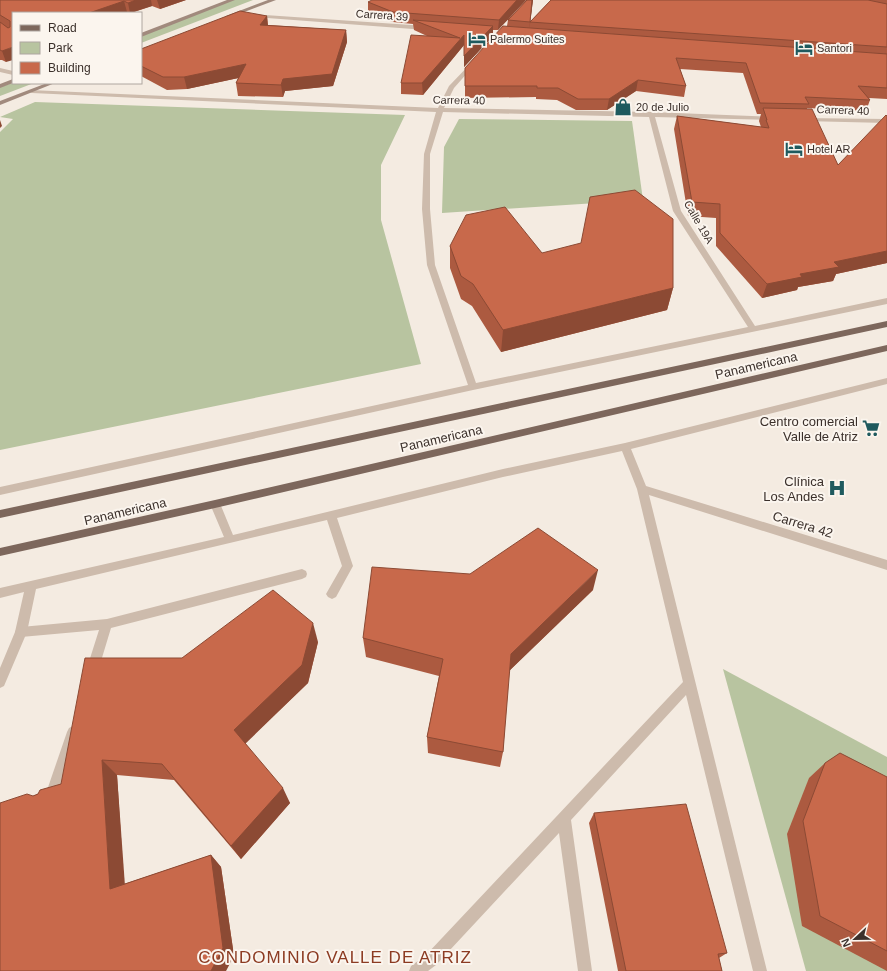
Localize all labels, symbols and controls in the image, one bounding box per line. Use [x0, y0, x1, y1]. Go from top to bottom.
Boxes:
street label: Carrera 39 [355, 7, 409, 23]
legend [12, 12, 142, 84]
text: Road [48, 21, 77, 35]
hotel icon: Palermo Suites [467, 29, 487, 49]
place label: Palermo Suites [490, 33, 565, 45]
hotel icon: Santori [794, 38, 814, 58]
text: Park [48, 41, 74, 55]
place label: Santori [817, 42, 852, 54]
text: Building [48, 61, 91, 75]
street label: Carrera 40 [433, 94, 485, 106]
shop icon: 20 de Julio [613, 97, 633, 117]
place label: 20 de Julio [636, 101, 689, 113]
street label: Carrera 40 [817, 103, 869, 117]
hotel icon: Hotel AR [784, 139, 804, 159]
place label: Hotel AR [807, 143, 850, 155]
street label: Calle 19A [682, 198, 716, 246]
street label: Panamericana [714, 349, 799, 382]
place label: Centro comercial Valle de Atriz [760, 414, 858, 444]
supermarket icon: Centro comercial Valle de Atriz [861, 418, 881, 438]
street label: Panamericana [399, 422, 484, 455]
place label: Clínica Los Andes [763, 474, 825, 504]
hospital icon: Clínica Los Andes [827, 478, 847, 498]
street label: Panamericana [83, 495, 168, 528]
street label: Carrera 42 [771, 508, 835, 541]
north arrow [835, 919, 875, 959]
text: N [839, 937, 853, 949]
district label: CONDOMINIO VALLE DE ATRIZ [198, 948, 472, 967]

